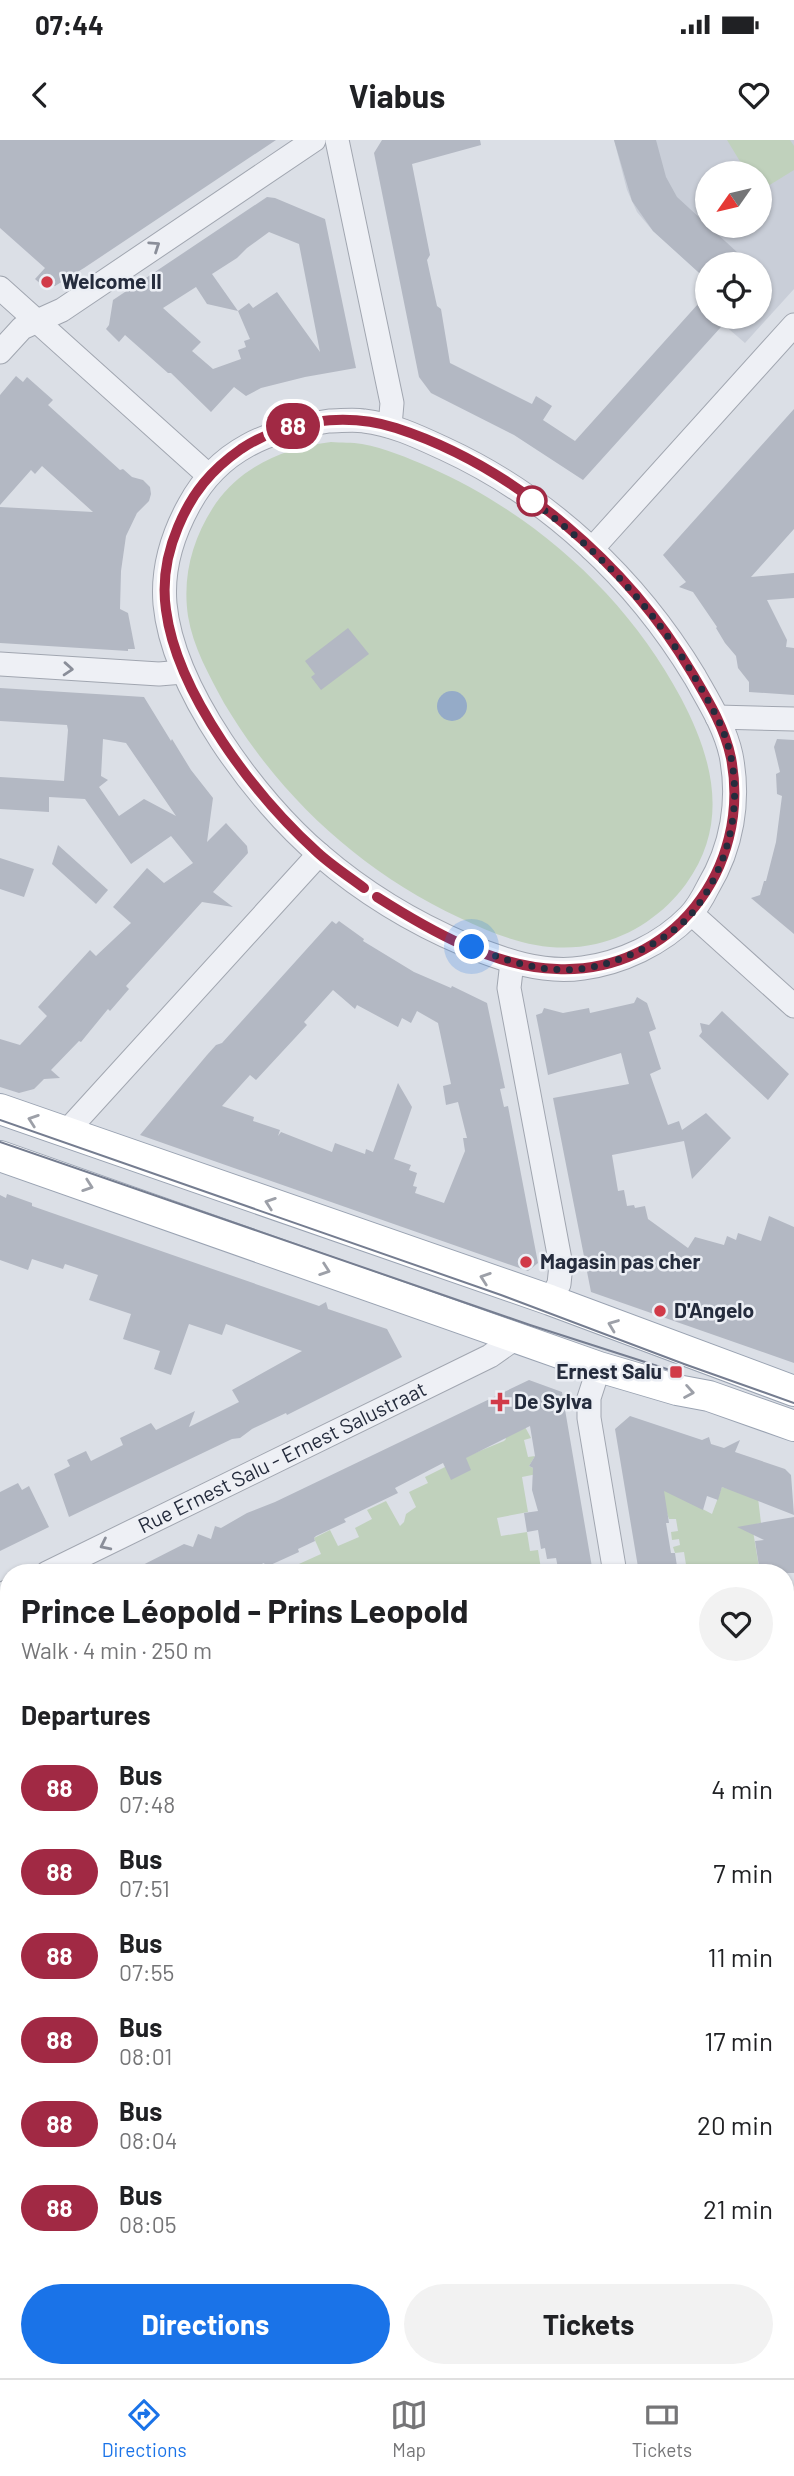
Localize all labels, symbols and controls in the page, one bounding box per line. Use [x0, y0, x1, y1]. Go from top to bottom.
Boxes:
text: 07:44 [35, 9, 104, 40]
icon: back [21, 76, 59, 114]
text: Viabus [349, 76, 445, 114]
icon: heart [735, 76, 773, 114]
north arrow [695, 161, 772, 238]
map controls [695, 161, 772, 329]
one-way arrow [147, 242, 160, 254]
button: locate [695, 252, 772, 329]
place label: Welcome II [61, 268, 162, 293]
marker: Welcome II [39, 274, 55, 290]
line badge: 88 [262, 403, 324, 449]
text: 88 [280, 411, 306, 440]
unlabelled marker [517, 486, 547, 516]
one-way arrow [63, 661, 74, 676]
your location [454, 929, 489, 964]
one-way arrow [27, 1114, 39, 1128]
one-way arrow [81, 1178, 93, 1192]
one-way arrow [265, 1197, 277, 1211]
place label: Magasin pas cher [540, 1248, 700, 1273]
marker: Magasin pas cher [518, 1254, 534, 1270]
one-way arrow [319, 1262, 331, 1276]
one-way arrow [480, 1272, 492, 1286]
place label: D'Angelo [674, 1297, 754, 1322]
marker: D'Angelo [652, 1303, 668, 1319]
one-way arrow [608, 1319, 620, 1333]
place label: Ernest Salu [556, 1358, 662, 1383]
marker: Ernest Salu [668, 1364, 684, 1380]
street label: Rue Ernest Salu - Ernest Salustraat [133, 1375, 430, 1538]
one-way arrow [683, 1384, 695, 1399]
place label: De Sylva [514, 1388, 592, 1413]
marker: De Sylva [492, 1394, 508, 1410]
one-way arrow [100, 1536, 112, 1550]
button: heart [699, 1587, 773, 1661]
text: Prince Léopold - Prins Leopold [21, 1590, 469, 1630]
text: Walk · 4 min · 250 m [21, 1636, 212, 1664]
text: Departures [21, 1699, 151, 1730]
text: Bus [119, 1759, 162, 1790]
text: 88 [47, 1773, 72, 1802]
text: 4 min [711, 1773, 773, 1804]
text: 07:48 [119, 1790, 175, 1818]
text: Bus [119, 1843, 162, 1874]
text: 88 [47, 1857, 72, 1886]
text: 7 min [713, 1857, 773, 1888]
text: 07:51 [119, 1874, 170, 1902]
text: Bus [119, 1927, 162, 1958]
text: 88 [47, 1941, 72, 1970]
text: 11 min [707, 1941, 773, 1972]
text: 07:55 [119, 1958, 174, 1986]
text: Bus [119, 2011, 162, 2042]
text: 88 [47, 2025, 72, 2054]
text: 17 min [704, 2025, 773, 2056]
text: 08:01 [119, 2042, 172, 2070]
text: Bus [119, 2095, 162, 2126]
text: 88 [47, 2109, 72, 2138]
text: 20 min [697, 2109, 773, 2140]
text: 08:04 [119, 2126, 177, 2154]
text: Bus [119, 2179, 162, 2210]
text: 88 [47, 2193, 72, 2222]
text: 21 min [703, 2193, 773, 2224]
text: 08:05 [119, 2210, 177, 2238]
button: Directions [21, 2284, 390, 2364]
button: Tickets [404, 2284, 773, 2364]
tab: Directions [102, 2396, 187, 2461]
tab: Map [390, 2396, 428, 2461]
tab: Tickets [632, 2396, 692, 2461]

